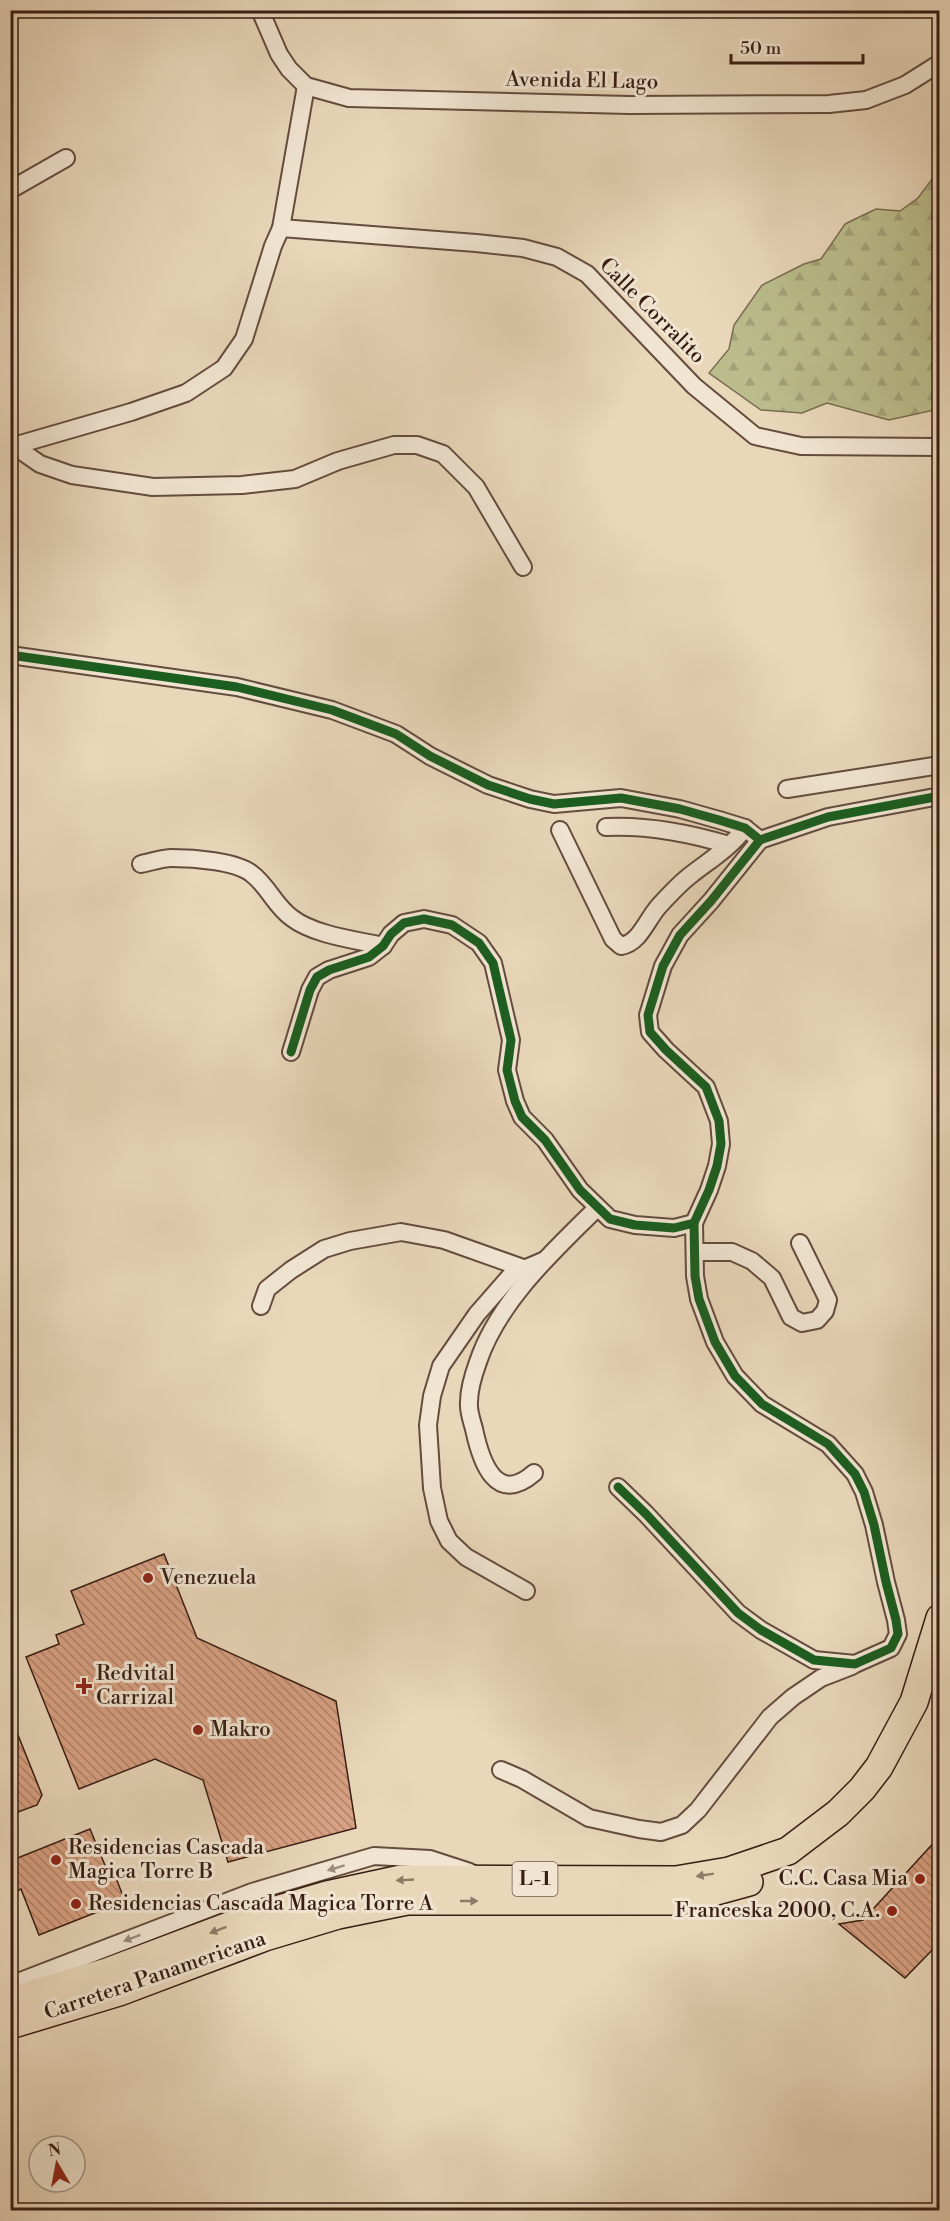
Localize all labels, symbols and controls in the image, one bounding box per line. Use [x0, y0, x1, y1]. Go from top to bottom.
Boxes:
scale bar [731, 27, 863, 65]
text: 50 m [740, 37, 782, 60]
street label: Avenida El Lago [504, 67, 659, 95]
street label: Calle Corralito [593, 252, 711, 370]
place label: Venezuela [159, 1565, 257, 1591]
marker: Venezuela [141, 1571, 155, 1585]
place label: Redvital Carrizal [96, 1661, 175, 1711]
marker: Redvital Carrizal [77, 1679, 91, 1693]
place label: Makro [210, 1717, 271, 1743]
marker: Makro [191, 1723, 205, 1737]
place label: Residencias Cascada Magica Torre B [68, 1835, 264, 1885]
marker: Residencias Cascada Magica Torre B [49, 1853, 63, 1867]
road number: L-1 [512, 1862, 558, 1896]
one-way arrow [327, 1864, 345, 1873]
place label: C.C. Casa Mia [778, 1866, 908, 1892]
one-way arrow [695, 1871, 714, 1880]
marker: C.C. Casa Mia [913, 1872, 927, 1886]
one-way arrow [396, 1875, 415, 1885]
place label: Residencias Cascada Magica Torre A [88, 1891, 434, 1917]
one-way arrow [460, 1896, 479, 1906]
marker: Residencias Cascada Magica Torre A [69, 1897, 83, 1911]
place label: Franceska 2000, C.A. [675, 1898, 880, 1924]
marker: Franceska 2000, C.A. [885, 1904, 899, 1918]
one-way arrow [208, 1925, 226, 1935]
street label: Carretera Panamericana [41, 1926, 270, 2026]
one-way arrow [123, 1934, 141, 1944]
north arrow [27, 2134, 87, 2194]
text: N [47, 2139, 63, 2161]

